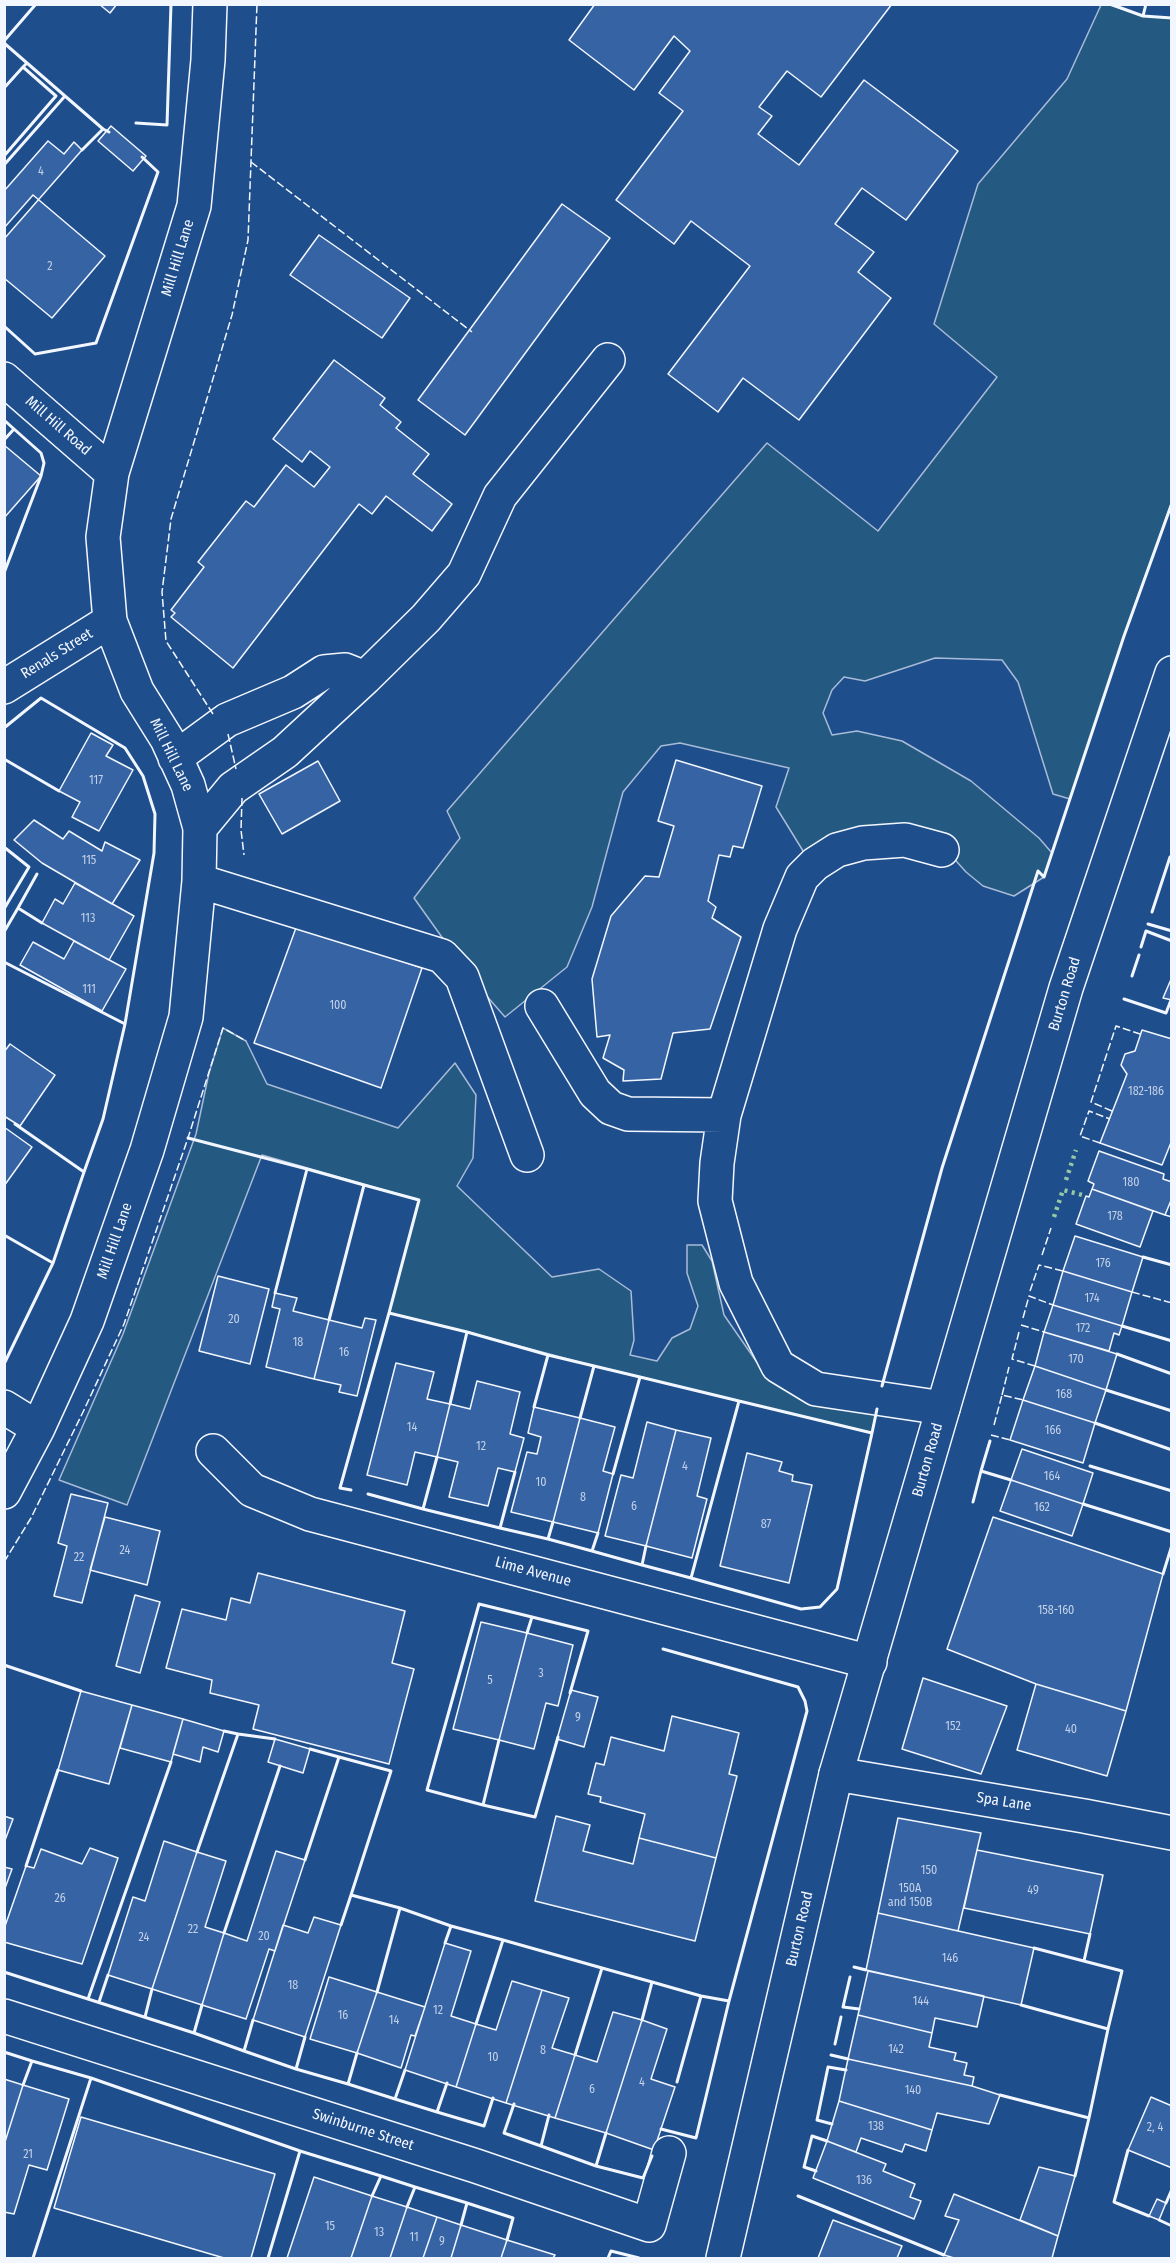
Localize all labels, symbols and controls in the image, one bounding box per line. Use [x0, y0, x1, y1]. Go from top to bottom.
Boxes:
house number: 4 [38, 165, 44, 179]
street label: Mill Hill Lane [158, 217, 198, 299]
house number: 2 [47, 260, 53, 274]
street label: Mill Hill Road [21, 393, 95, 459]
street label: Renals Street [18, 625, 96, 683]
street label: Mill Hill Lane [146, 715, 196, 795]
house number: 117 [89, 774, 103, 788]
house number: 115 [82, 854, 96, 868]
house number: 113 [81, 912, 95, 926]
street label: Burton Road [1045, 955, 1085, 1033]
house number: 111 [82, 983, 96, 997]
house number: 100 [329, 999, 347, 1013]
house number: 182-186 [1128, 1085, 1164, 1099]
house number: 180 [1123, 1176, 1139, 1190]
street label: Mill Hill Lane [94, 1201, 136, 1281]
house number: 178 [1107, 1210, 1123, 1224]
house number: 176 [1095, 1257, 1111, 1271]
house number: 174 [1085, 1292, 1099, 1306]
house number: 20 [228, 1313, 240, 1327]
house number: 172 [1076, 1322, 1090, 1336]
house number: 18 [293, 1336, 303, 1350]
house number: 16 [339, 1346, 349, 1360]
house number: 170 [1068, 1353, 1084, 1367]
house number: 168 [1056, 1388, 1072, 1402]
house number: 14 [407, 1421, 417, 1435]
street label: Burton Road [909, 1421, 947, 1499]
house number: 166 [1045, 1424, 1061, 1438]
house number: 12 [476, 1440, 486, 1454]
house number: 4 [682, 1460, 688, 1474]
house number: 164 [1044, 1470, 1060, 1484]
house number: 10 [536, 1476, 546, 1490]
house number: 8 [580, 1491, 586, 1505]
house number: 6 [631, 1500, 637, 1514]
house number: 162 [1034, 1501, 1050, 1515]
house number: 87 [761, 1518, 771, 1532]
house number: 24 [120, 1544, 130, 1558]
house number: 22 [74, 1551, 84, 1565]
street label: Lime Avenue [493, 1553, 573, 1591]
house number: 158-160 [1038, 1604, 1074, 1618]
house number: 3 [538, 1667, 544, 1681]
house number: 5 [487, 1674, 493, 1688]
house number: 9 [575, 1711, 581, 1725]
house number: 152 [945, 1720, 961, 1734]
house number: 40 [1065, 1723, 1077, 1737]
street label: Spa Lane [975, 1789, 1033, 1815]
house number: 150 [921, 1864, 937, 1878]
house number: 150A and 150B [888, 1882, 932, 1910]
house number: 49 [1027, 1884, 1039, 1898]
street label: Burton Road [783, 1890, 817, 1968]
house number: 26 [54, 1892, 66, 1906]
house number: 22 [188, 1923, 198, 1937]
house number: 20 [258, 1930, 270, 1944]
house number: 24 [139, 1931, 149, 1945]
house number: 146 [942, 1952, 958, 1966]
house number: 18 [288, 1979, 298, 1993]
house number: 144 [913, 1995, 929, 2009]
house number: 12 [433, 2004, 443, 2018]
house number: 16 [338, 2009, 348, 2023]
house number: 14 [389, 2014, 399, 2028]
house number: 142 [888, 2043, 904, 2057]
house number: 8 [540, 2044, 546, 2058]
house number: 10 [488, 2051, 498, 2065]
house number: 4 [639, 2076, 645, 2090]
house number: 6 [589, 2083, 595, 2097]
house number: 140 [905, 2084, 921, 2098]
street label: Swinburne Street [310, 2105, 416, 2155]
house number: 138 [868, 2120, 884, 2134]
house number: 2, 4 [1147, 2121, 1163, 2135]
house number: 21 [23, 2148, 33, 2162]
house number: 136 [856, 2174, 872, 2188]
house number: 15 [325, 2220, 335, 2234]
house number: 13 [374, 2226, 384, 2240]
house number: 11 [409, 2231, 419, 2245]
house number: 9 [439, 2235, 445, 2249]

